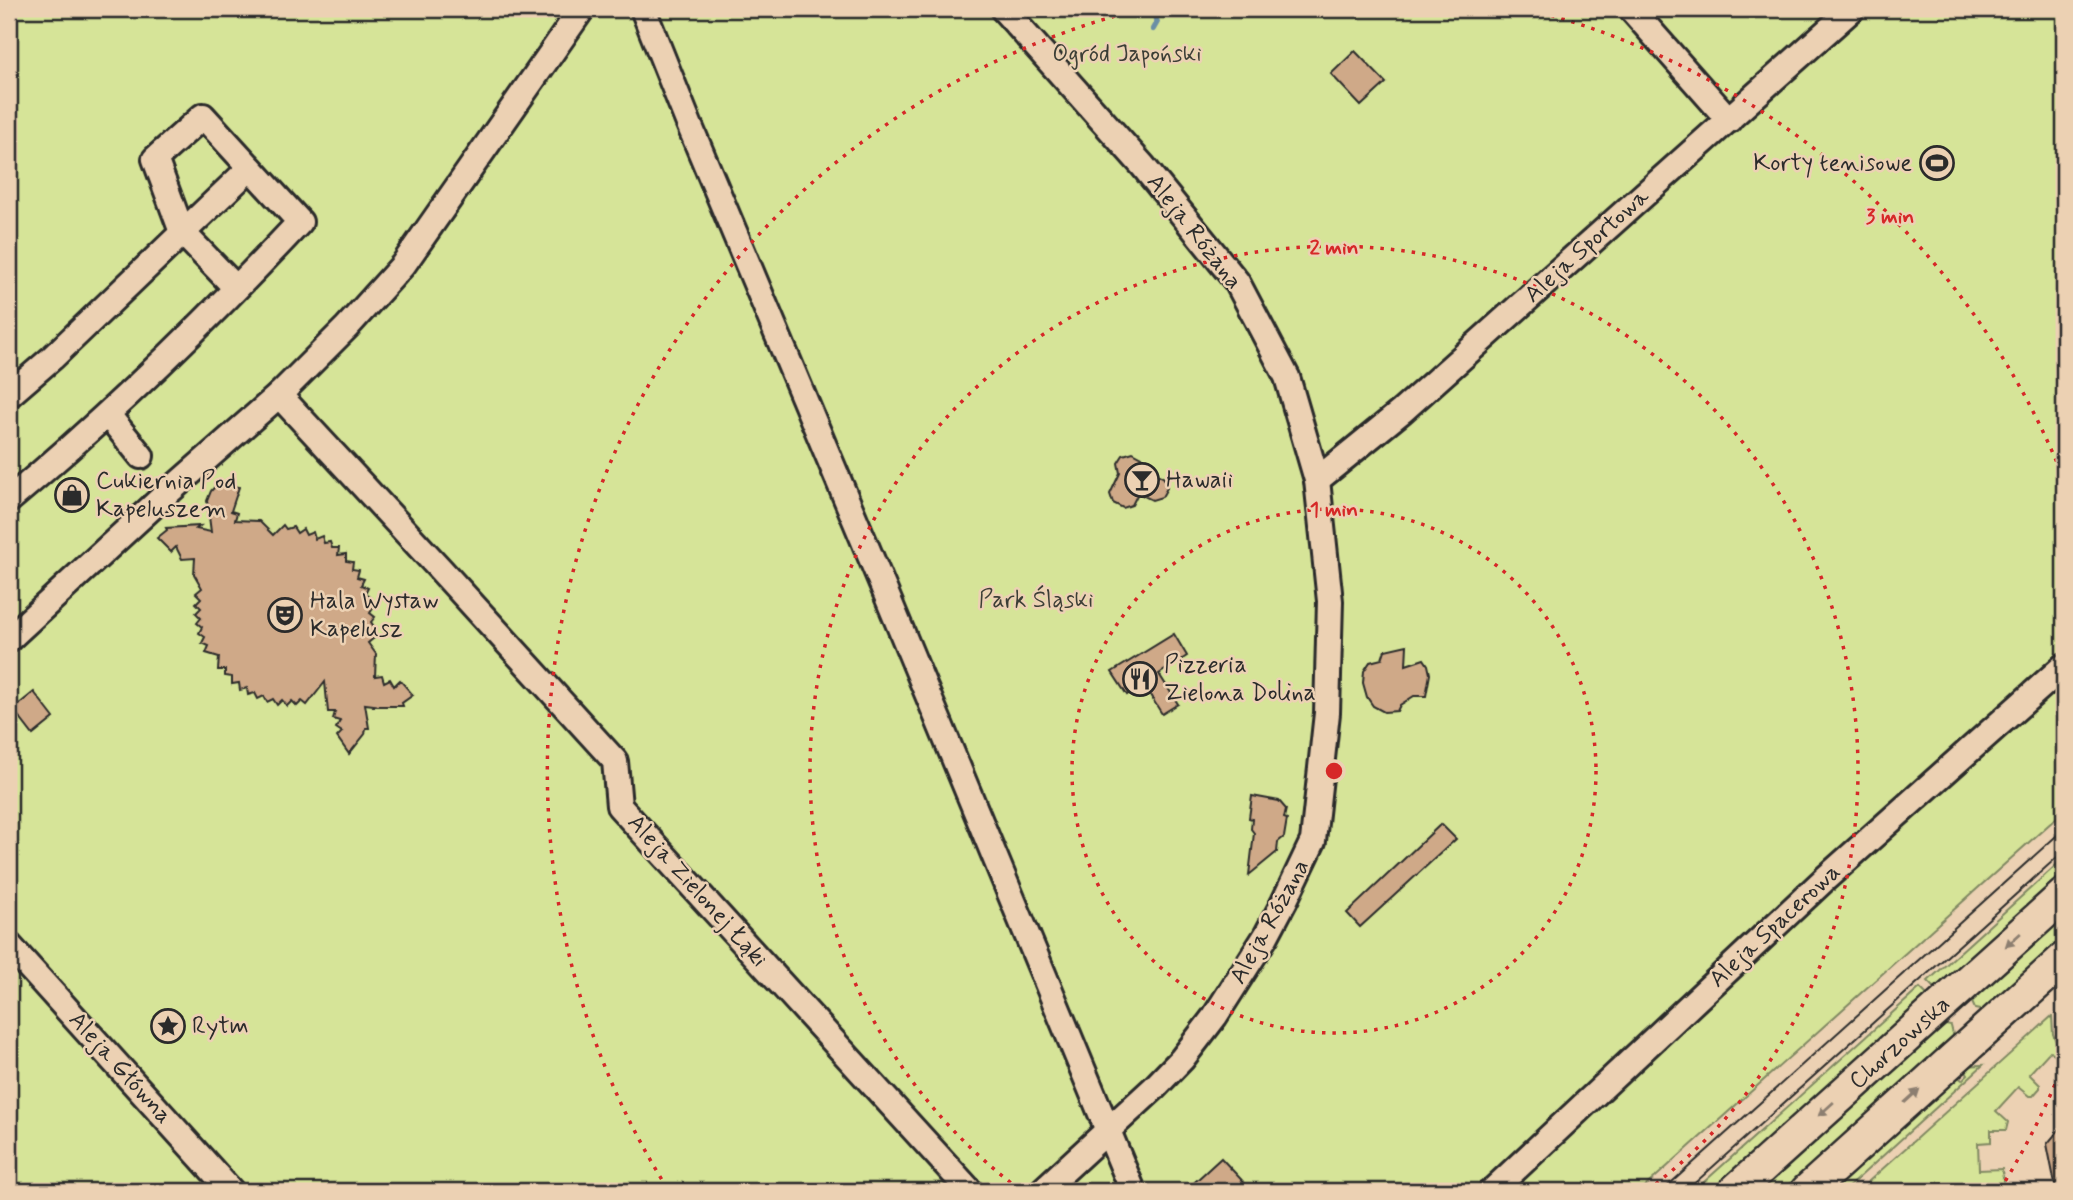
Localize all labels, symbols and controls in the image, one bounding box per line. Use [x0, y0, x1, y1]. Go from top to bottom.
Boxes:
park label: Ogród Japoński [1052, 39, 1202, 70]
sports icon: Korty tenisowe [1918, 144, 1956, 182]
place label: Korty tenisowe [1753, 148, 1912, 179]
street label: Aleja Różana [1139, 168, 1249, 296]
street label: Aleja Sportowa [1518, 181, 1656, 310]
text: 3 min [1866, 203, 1914, 231]
text: 2 min [1309, 234, 1359, 262]
bar icon: Hawaii [1123, 461, 1161, 499]
place label: Hawaii [1166, 465, 1233, 496]
place label: Cukiernia Pod Kapeluszem [96, 466, 236, 525]
shop icon: Cukiernia Pod Kapeluszem [53, 476, 91, 514]
text: 1 min [1310, 496, 1358, 524]
park label: Park Śląski [979, 584, 1093, 616]
place label: Hala Wystaw Kapelusz [310, 586, 439, 645]
theatre icon: Hala Wystaw Kapelusz [266, 596, 304, 634]
place label: Pizzeria Zielona Dolina [1164, 650, 1316, 709]
restaurant icon: Pizzeria Zielona Dolina [1121, 660, 1159, 698]
centre of rings [1322, 759, 1346, 783]
street label: Aleja Zielonej Łąki [620, 808, 774, 974]
street label: Aleja Różana [1223, 854, 1317, 990]
street label: Aleja Spacerowa [1703, 857, 1847, 995]
one-way arrow [2005, 932, 2022, 947]
street label: Chorzowska [1843, 989, 1957, 1097]
street label: Aleja Główna [61, 1005, 179, 1131]
place icon: Rytm [149, 1007, 187, 1045]
place label: Rytm [192, 1011, 249, 1042]
one-way arrow [1903, 1088, 1921, 1104]
one-way arrow [1817, 1101, 1835, 1117]

